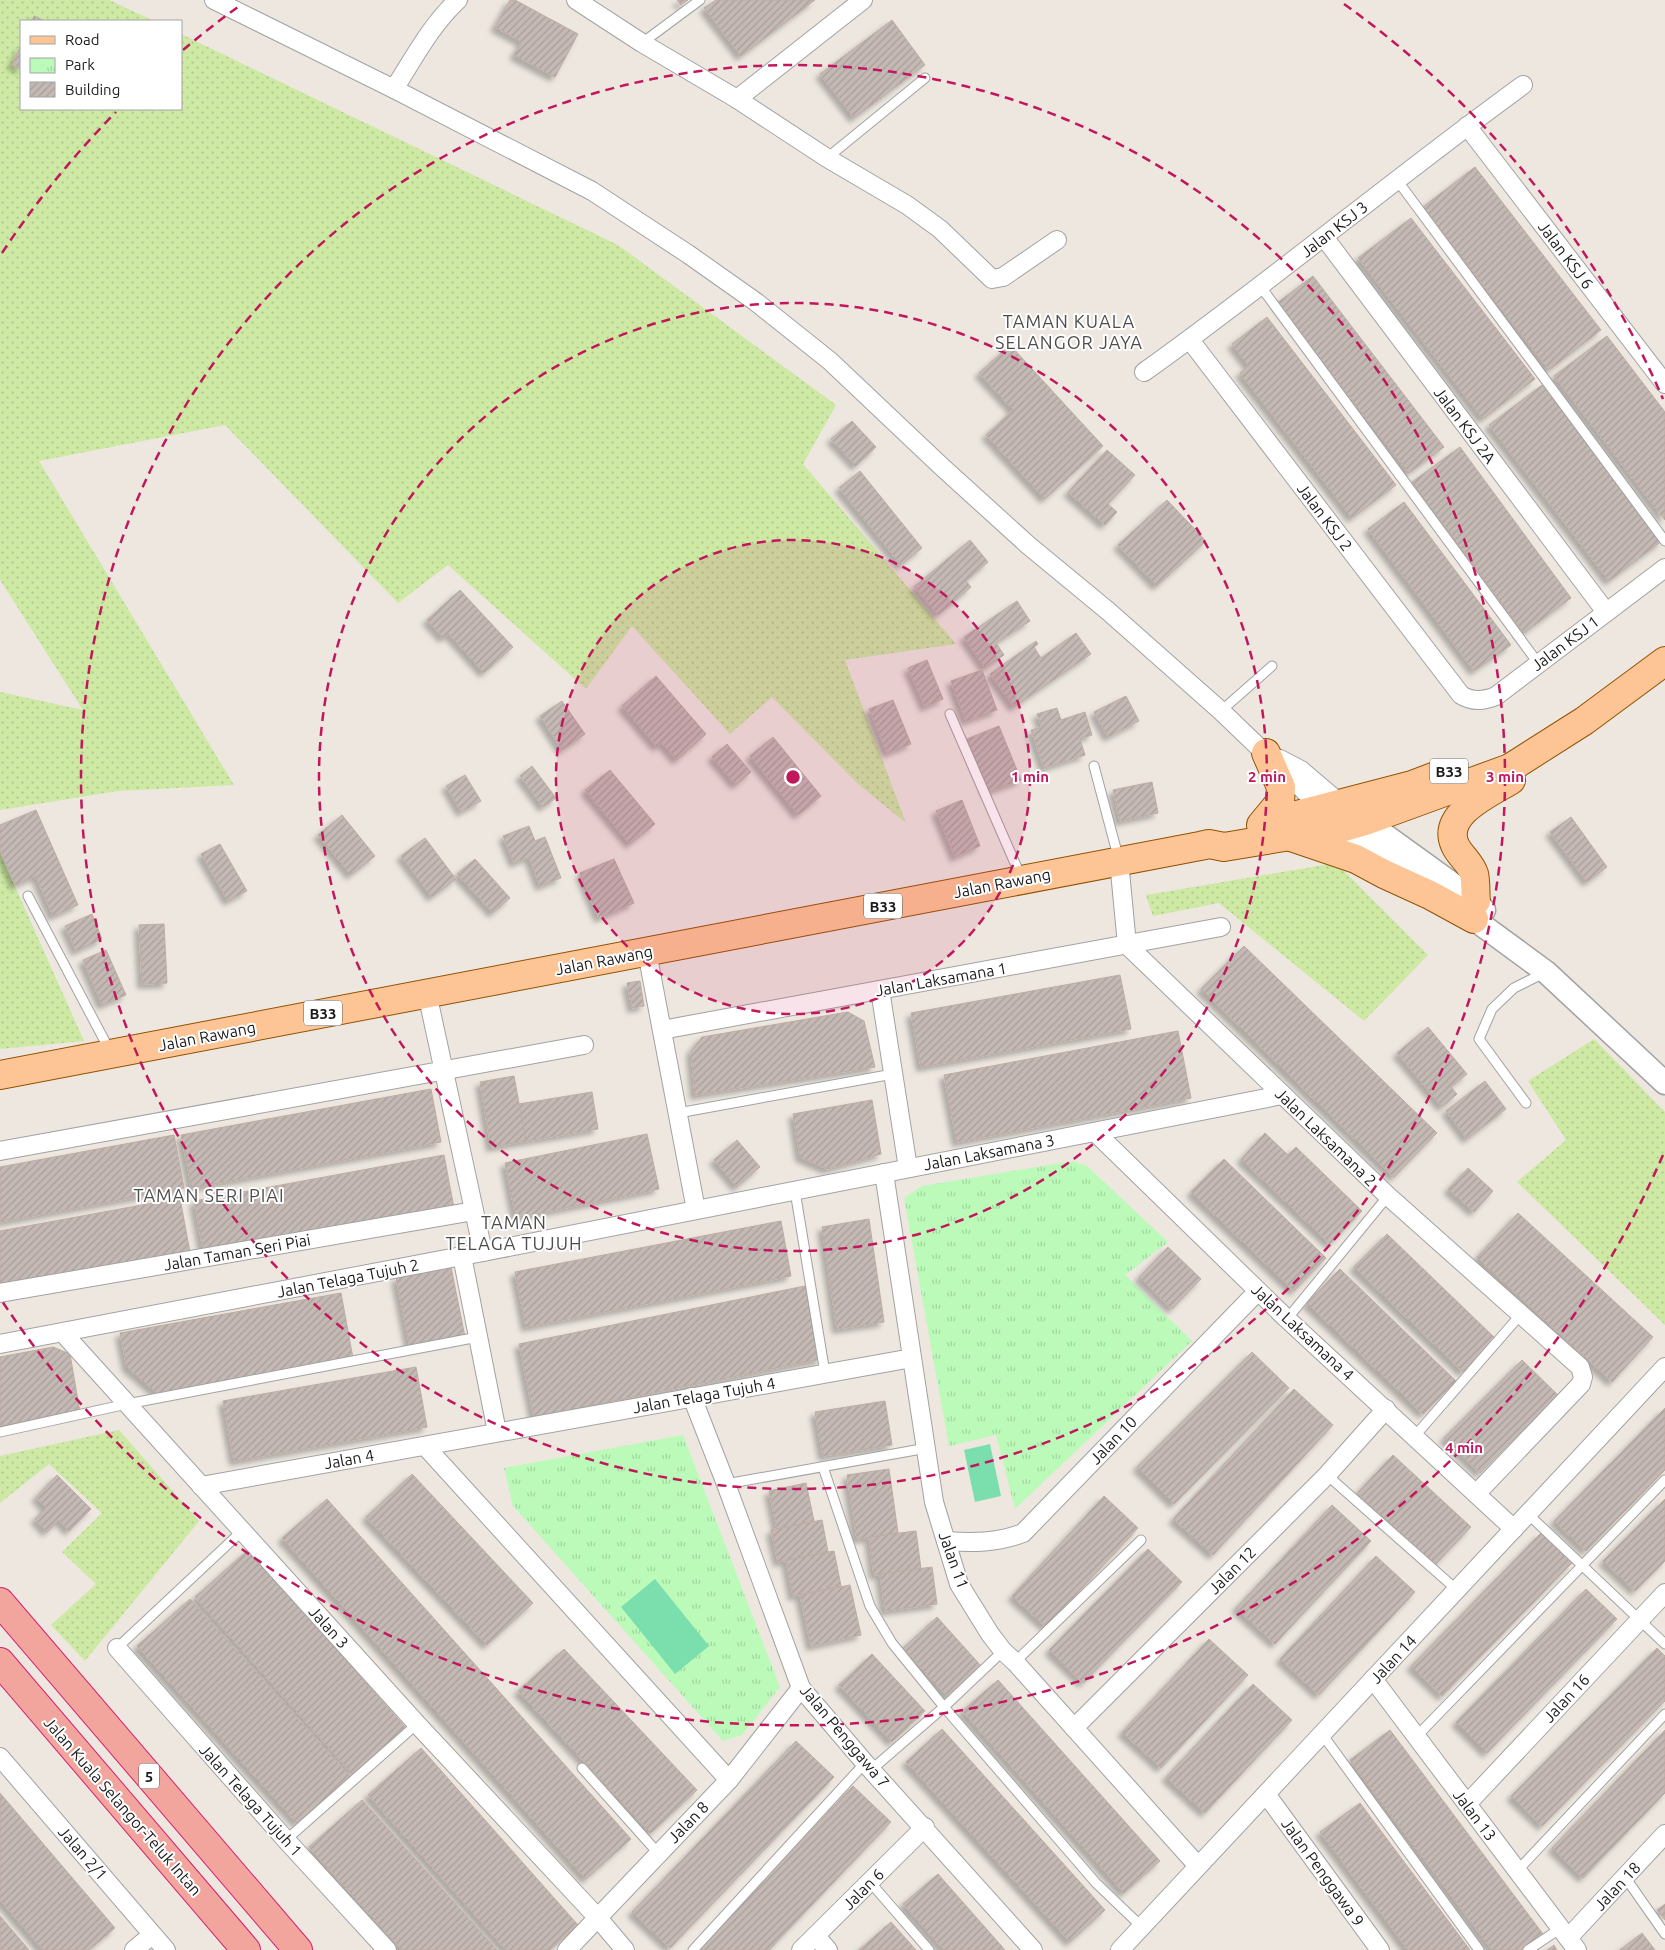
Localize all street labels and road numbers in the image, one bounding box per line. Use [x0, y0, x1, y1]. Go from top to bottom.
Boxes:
street label: Jalan KSJ 3 [1297, 197, 1371, 261]
street label: Jalan KSJ 6 [1535, 218, 1597, 292]
street label: Jalan KSJ 2A [1431, 383, 1500, 467]
street label: Jalan KSJ 2 [1294, 480, 1356, 554]
street label: Jalan KSJ 1 [1528, 612, 1602, 674]
road number: B33 [1430, 758, 1468, 784]
street label: Jalan Rawang [952, 865, 1052, 901]
road number: B33 [864, 894, 902, 918]
street label: Jalan Rawang [554, 942, 654, 978]
street label: Jalan Laksamana 1 [874, 959, 1008, 999]
road number: B33 [304, 1000, 342, 1026]
street label: Jalan Rawang [157, 1018, 257, 1054]
street label: Jalan Laksamana 2 [1272, 1084, 1380, 1190]
street label: Jalan Laksamana 3 [922, 1130, 1056, 1174]
street label: Jalan Taman Seri Piai [162, 1230, 312, 1274]
street label: Jalan Telaga Tujuh 2 [275, 1255, 421, 1301]
street label: Jalan Laksamana 4 [1248, 1280, 1358, 1384]
street label: Jalan Telaga Tujuh 4 [631, 1374, 777, 1416]
street label: Jalan 10 [1086, 1412, 1140, 1468]
street label: Jalan 4 [323, 1446, 375, 1472]
street label: Jalan 11 [935, 1529, 973, 1591]
street label: Jalan 12 [1205, 1543, 1259, 1597]
street label: Jalan 3 [305, 1602, 353, 1652]
street label: Jalan 14 [1366, 1631, 1420, 1687]
street label: Jalan 16 [1539, 1670, 1593, 1726]
street label: Jalan Penggawa 7 [797, 1681, 893, 1791]
street label: Jalan Kuala Selangor-Teluk Intan [41, 1713, 205, 1899]
street label: Jalan Telaga Tujuh 1 [196, 1740, 306, 1860]
road number: 5 [139, 1764, 159, 1788]
street label: Jalan 13 [1450, 1786, 1500, 1844]
street label: Jalan 8 [664, 1798, 712, 1846]
street label: Jalan Penggawa 9 [1278, 1815, 1368, 1929]
street label: Jalan 2/1 [55, 1822, 111, 1884]
street label: Jalan 18 [1590, 1858, 1644, 1914]
street label: Jalan 6 [839, 1865, 887, 1913]

